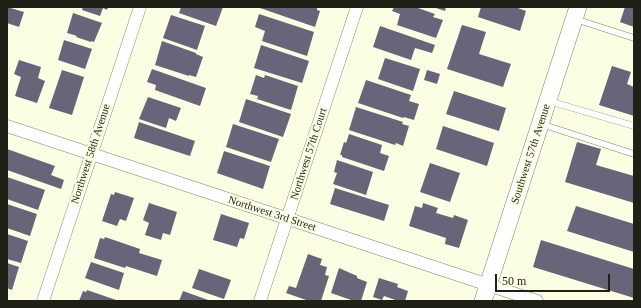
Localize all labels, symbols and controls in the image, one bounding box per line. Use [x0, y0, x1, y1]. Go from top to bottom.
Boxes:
street label: Northwest 58th Avenue [69, 102, 113, 206]
street label: Southwest 57th Avenue [509, 102, 553, 206]
street label: Northwest 57th Court [288, 106, 330, 202]
street label: Northwest 3rd Street [226, 194, 318, 234]
scale bar [497, 266, 612, 292]
text: 50 m [502, 274, 526, 288]

